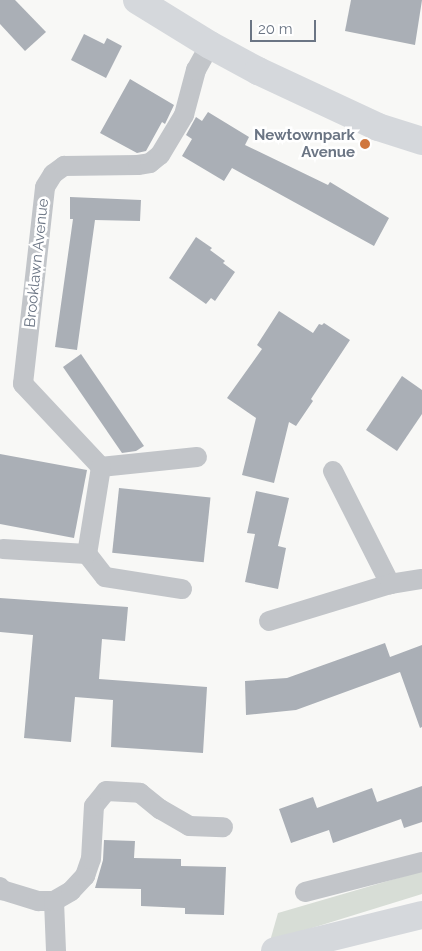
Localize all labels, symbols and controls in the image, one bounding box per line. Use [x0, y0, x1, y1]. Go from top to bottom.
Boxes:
scale bar [252, 10, 318, 42]
text: 20 m [258, 20, 293, 38]
place label: Newtownpark Avenue [254, 126, 355, 161]
marker: Newtownpark Avenue [359, 138, 371, 150]
street label: Brooklawn Avenue [21, 197, 53, 329]

